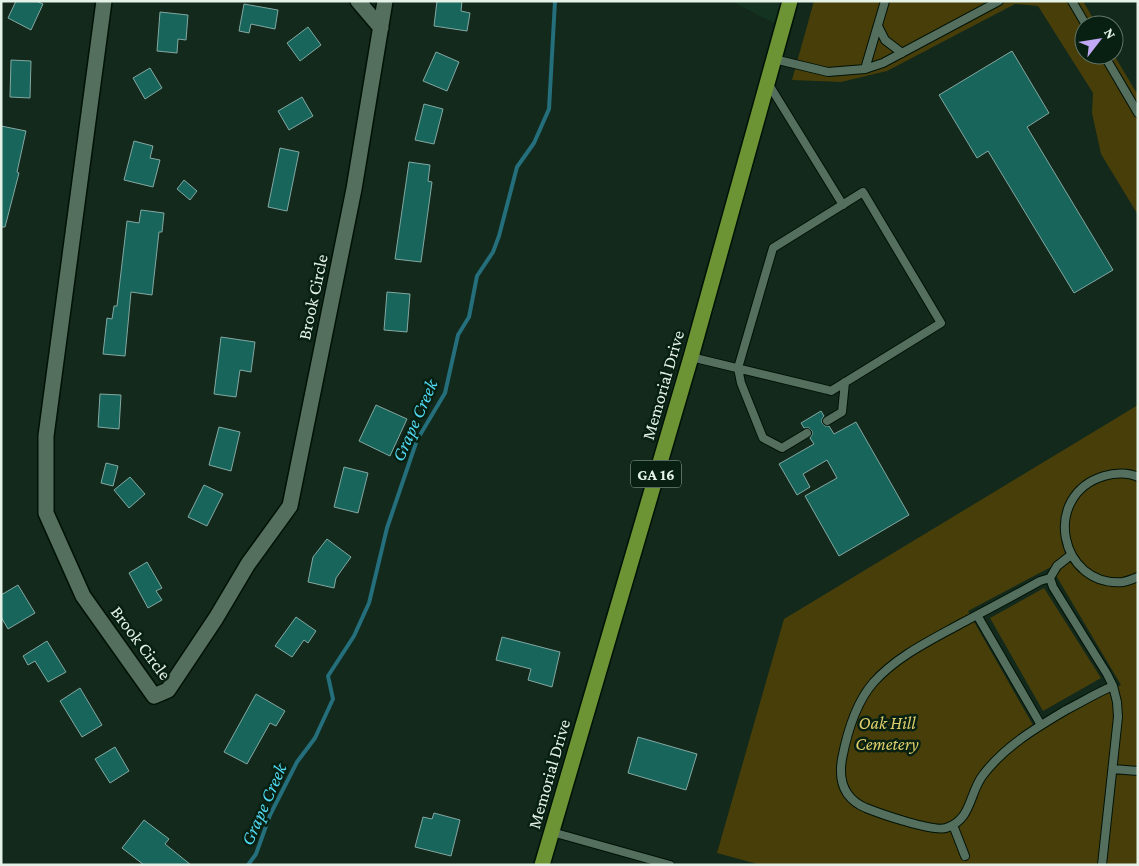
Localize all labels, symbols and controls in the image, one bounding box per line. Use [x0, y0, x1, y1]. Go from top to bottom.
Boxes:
north arrow [1074, 15, 1124, 65]
text: N [1101, 25, 1120, 42]
street label: Brook Circle [294, 252, 332, 342]
street label: Memorial Drive [638, 328, 688, 442]
water label: Grape Creek [387, 375, 442, 464]
road number: GA 16 [631, 460, 681, 488]
street label: Brook Circle [107, 602, 175, 684]
park label: Oak Hill Cemetery [855, 713, 919, 754]
street label: Memorial Drive [524, 717, 574, 831]
water label: Grape Creek [236, 759, 291, 848]

